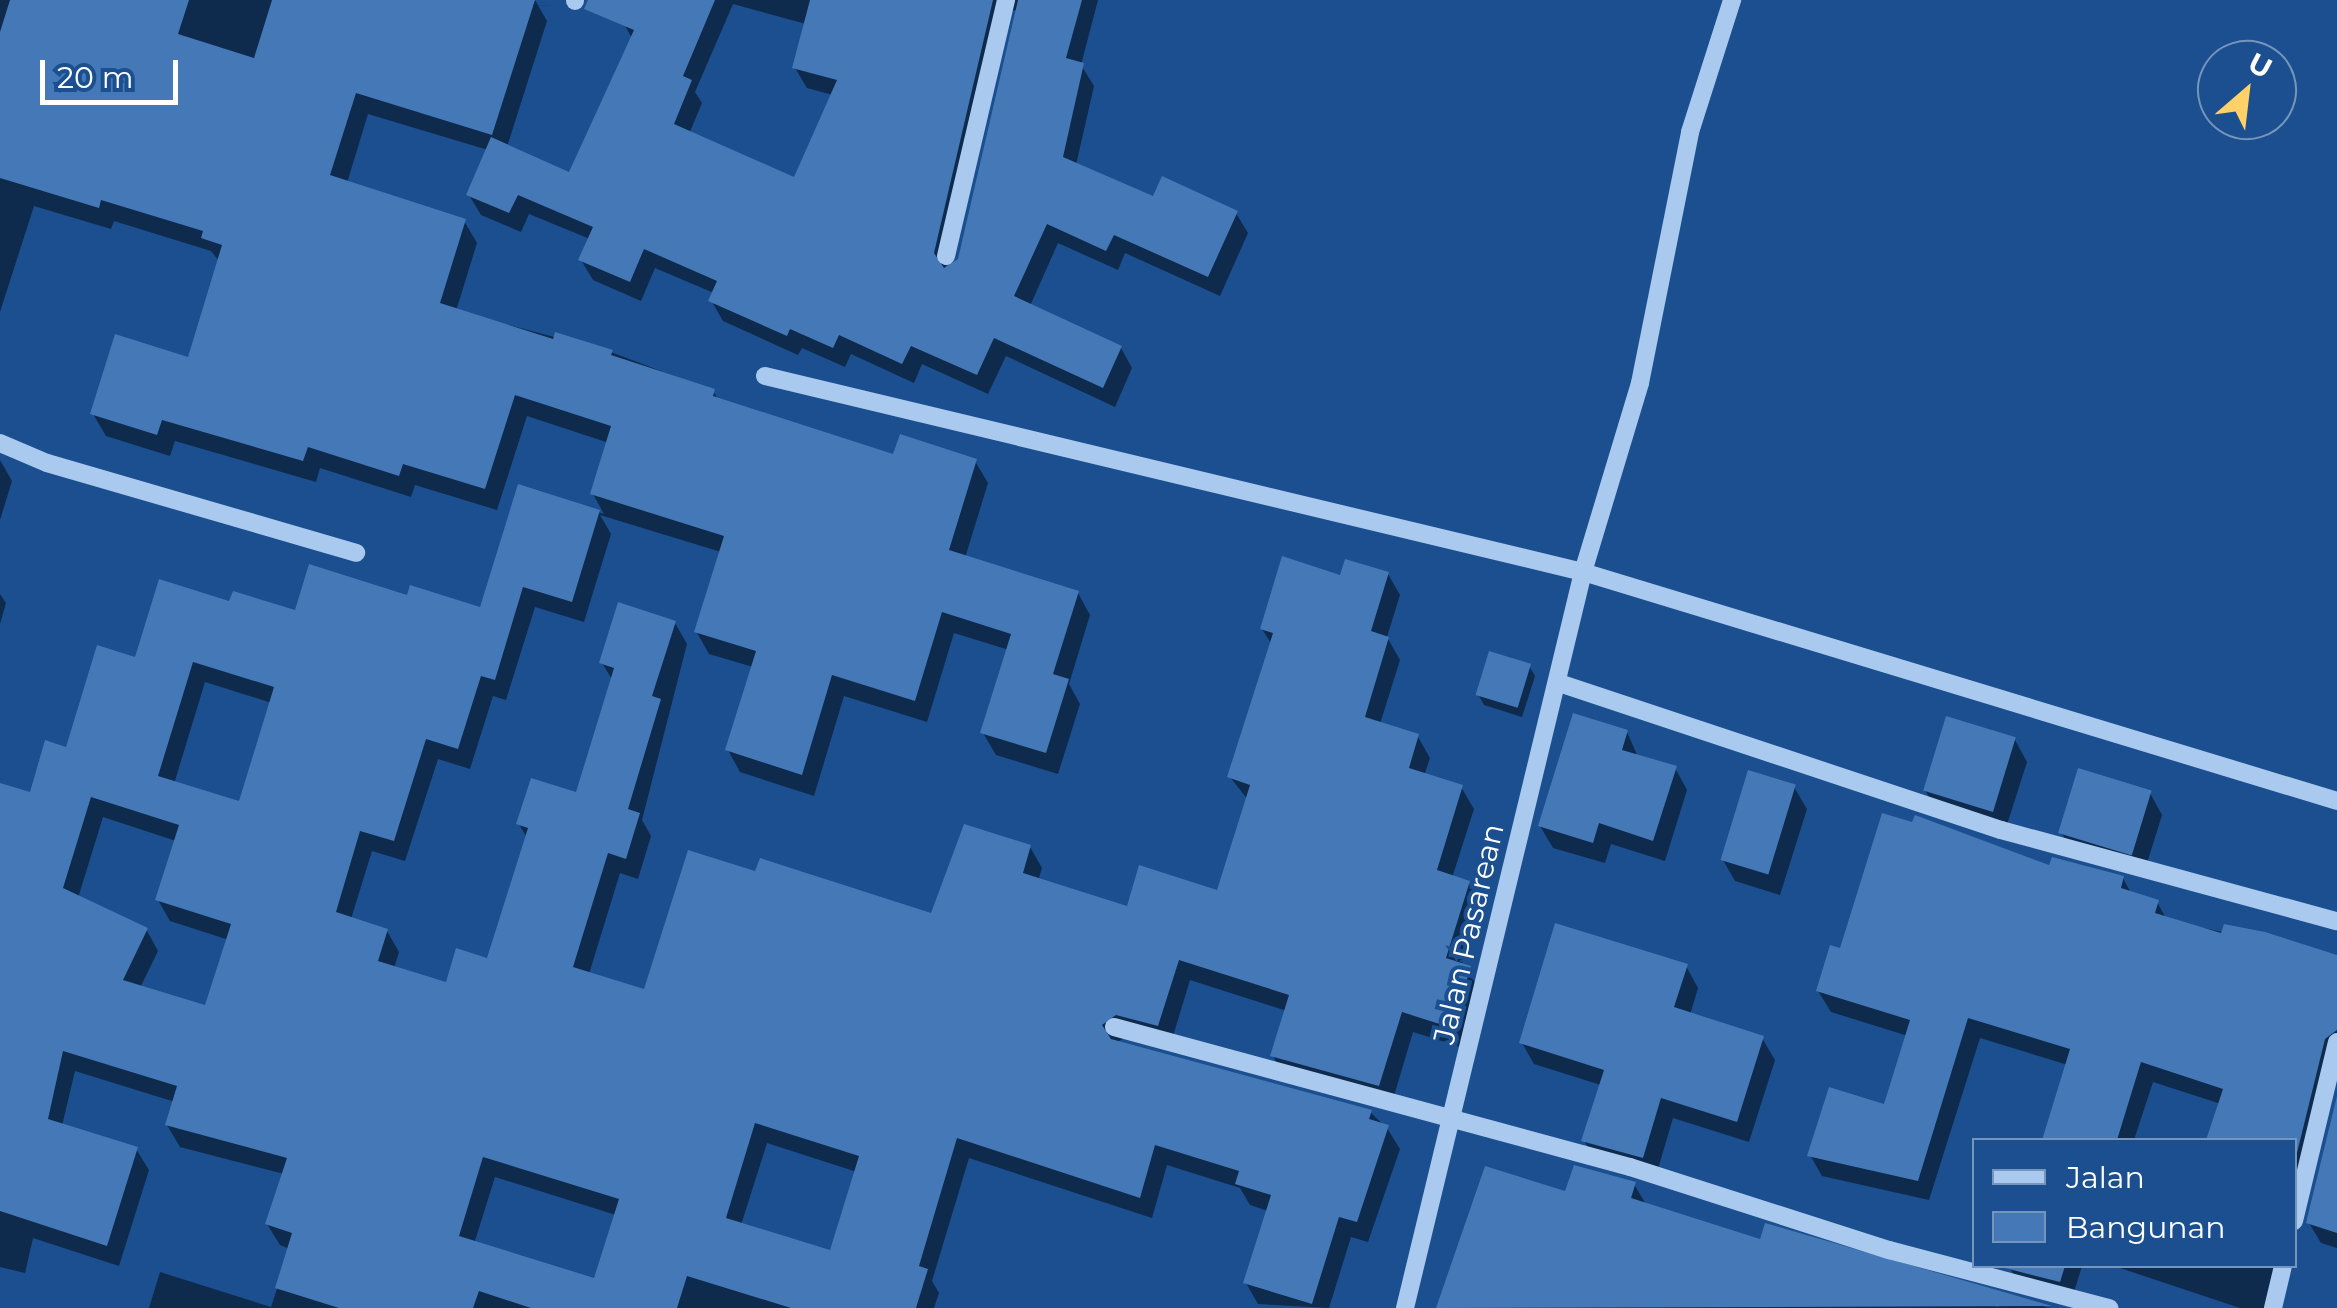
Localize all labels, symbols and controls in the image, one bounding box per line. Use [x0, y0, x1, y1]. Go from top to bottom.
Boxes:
scale bar [45, 40, 182, 102]
north arrow [2197, 40, 2297, 140]
text: U [2242, 45, 2278, 85]
text: 20 m [57, 59, 134, 96]
street label: Jalan Pasarean [1426, 820, 1512, 1048]
legend [1972, 1138, 2297, 1268]
text: Jalan [2066, 1159, 2145, 1196]
text: Bangunan [2066, 1209, 2226, 1246]

